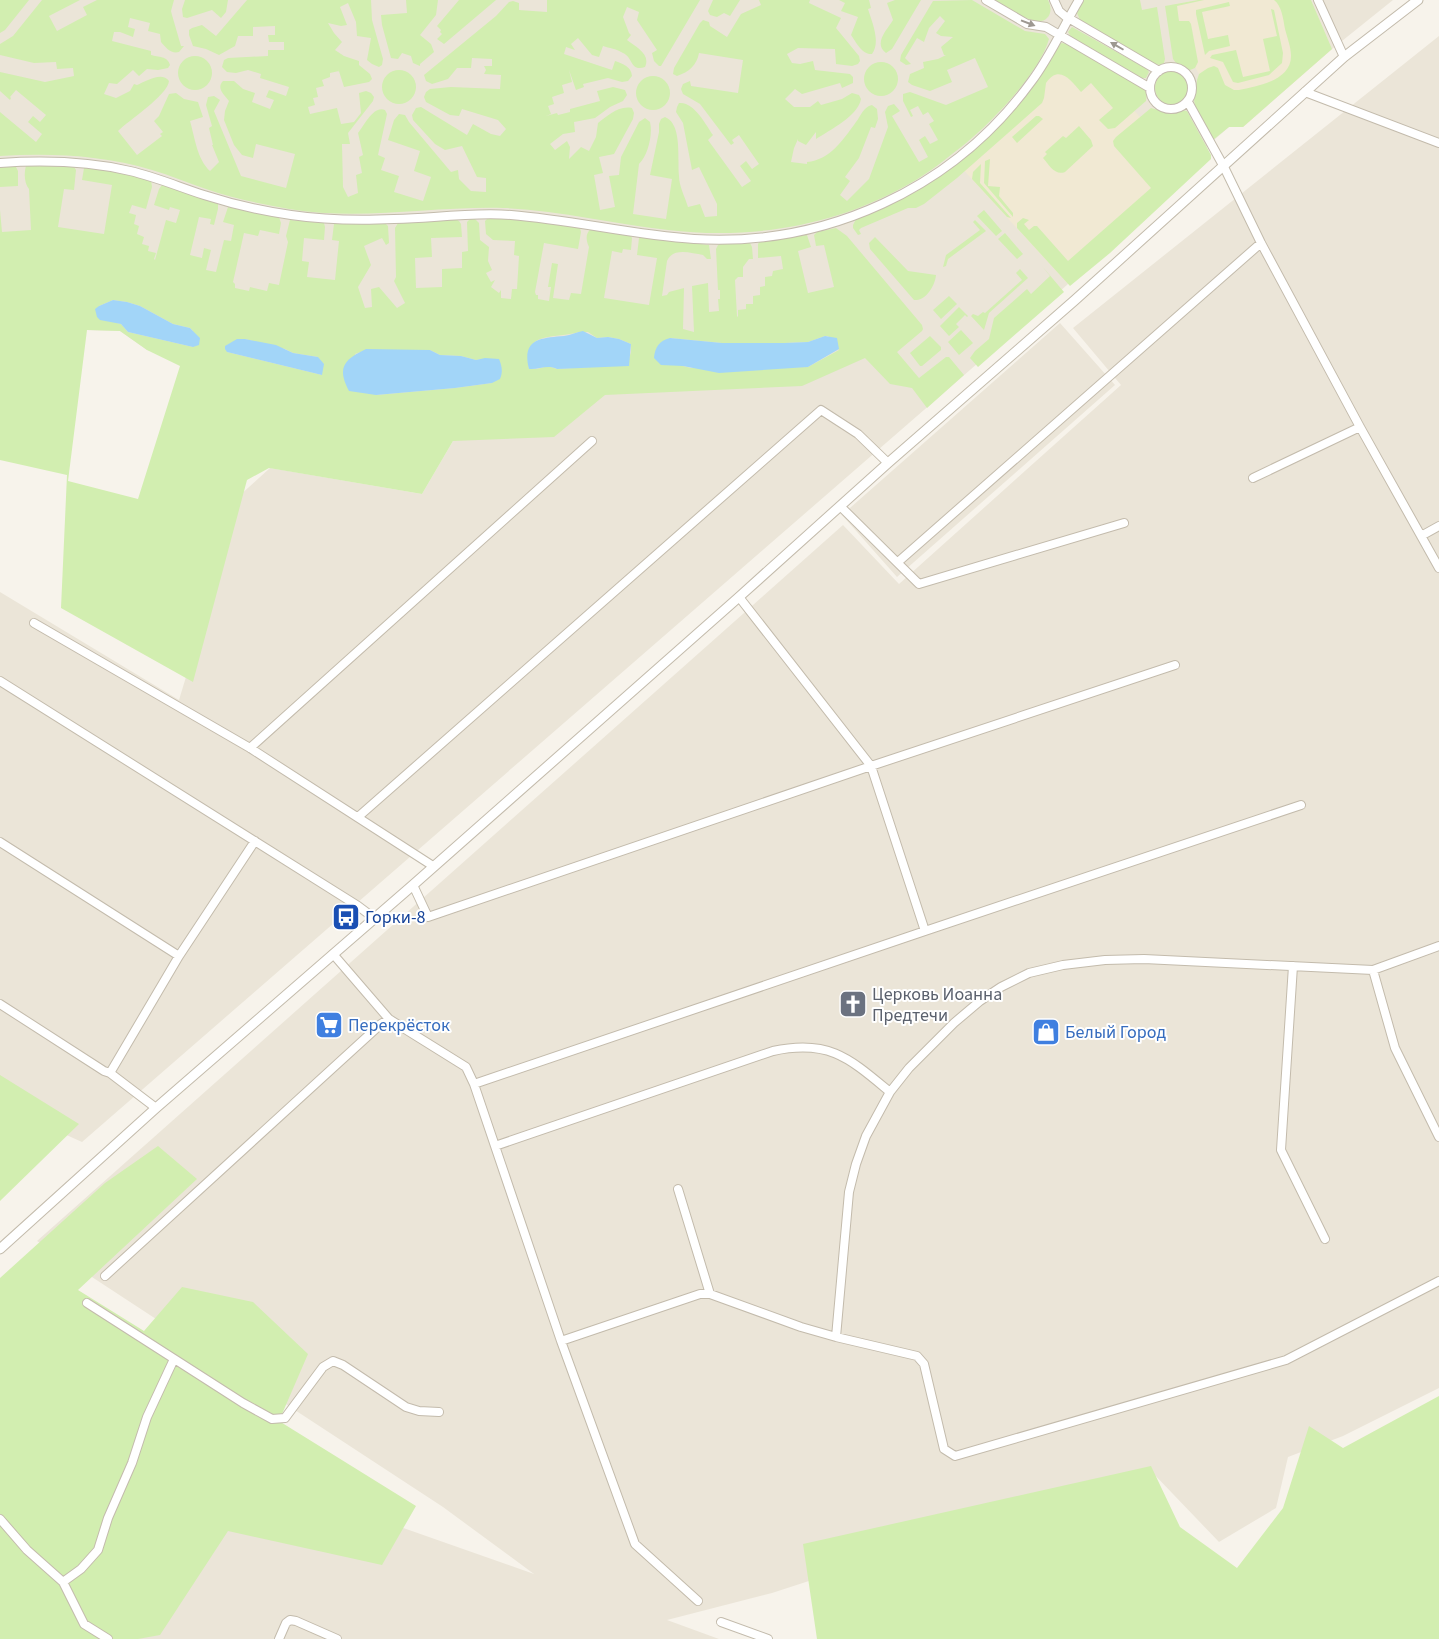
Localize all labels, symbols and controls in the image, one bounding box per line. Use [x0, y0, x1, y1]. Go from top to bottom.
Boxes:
one-way arrow [1021, 19, 1036, 27]
one-way arrow [1111, 42, 1124, 51]
bus stop icon: Горки-8 [331, 902, 361, 932]
place label: Горки-8 [365, 905, 425, 930]
place label: Церковь Иоанна Предтечи [872, 982, 1002, 1028]
church icon: Церковь Иоанна Предтечи [838, 989, 868, 1019]
supermarket icon: Перекрёсток [314, 1010, 344, 1040]
place label: Перекрёсток [348, 1013, 450, 1038]
shop icon: Белый Город [1031, 1017, 1061, 1047]
place label: Белый Город [1065, 1020, 1166, 1045]

